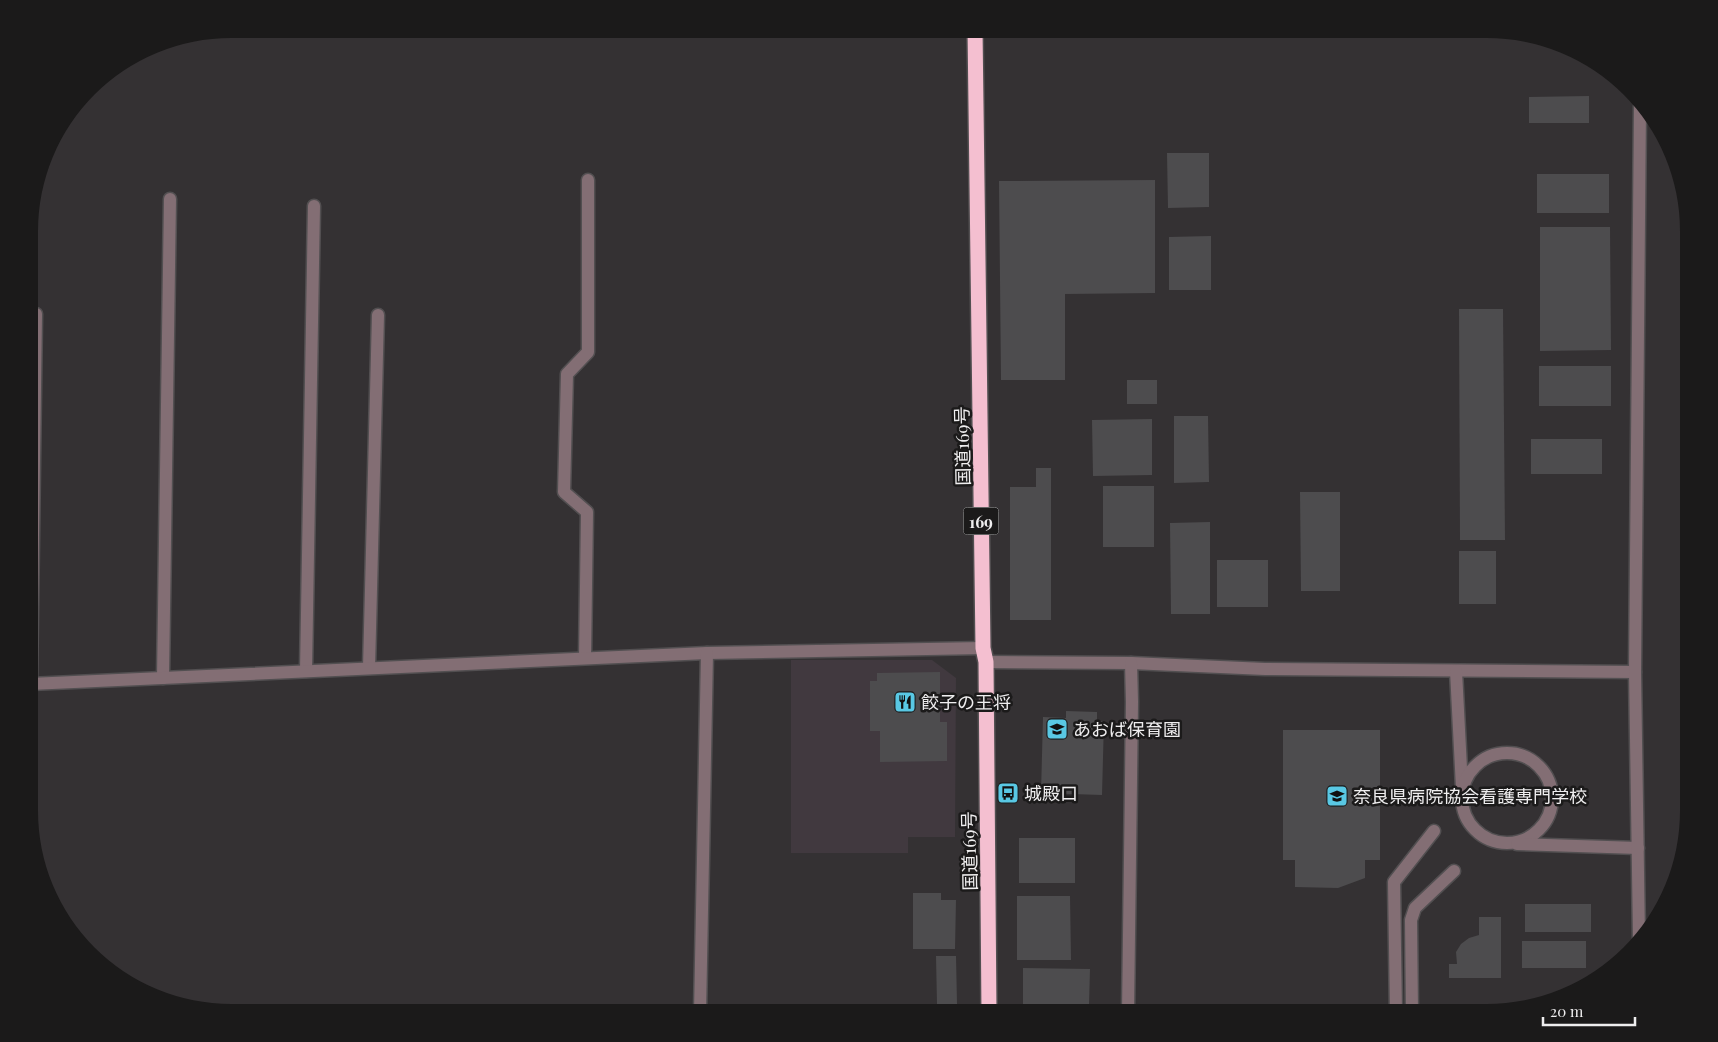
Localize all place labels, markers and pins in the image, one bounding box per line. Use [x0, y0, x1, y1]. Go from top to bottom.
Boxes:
restaurant icon: 餃子の王将 [893, 690, 917, 714]
place label: 餃子の王将 [921, 690, 1011, 714]
school or university icon: あおば保育園 [1045, 717, 1069, 741]
place label: あおば保育園 [1073, 717, 1181, 741]
bus stop icon: 城殿口 [996, 781, 1020, 805]
place label: 城殿口 [1024, 781, 1078, 805]
school or university icon: 奈良県病院協会看護専門学校 [1325, 784, 1349, 808]
place label: 奈良県病院協会看護専門学校 [1353, 784, 1587, 808]

